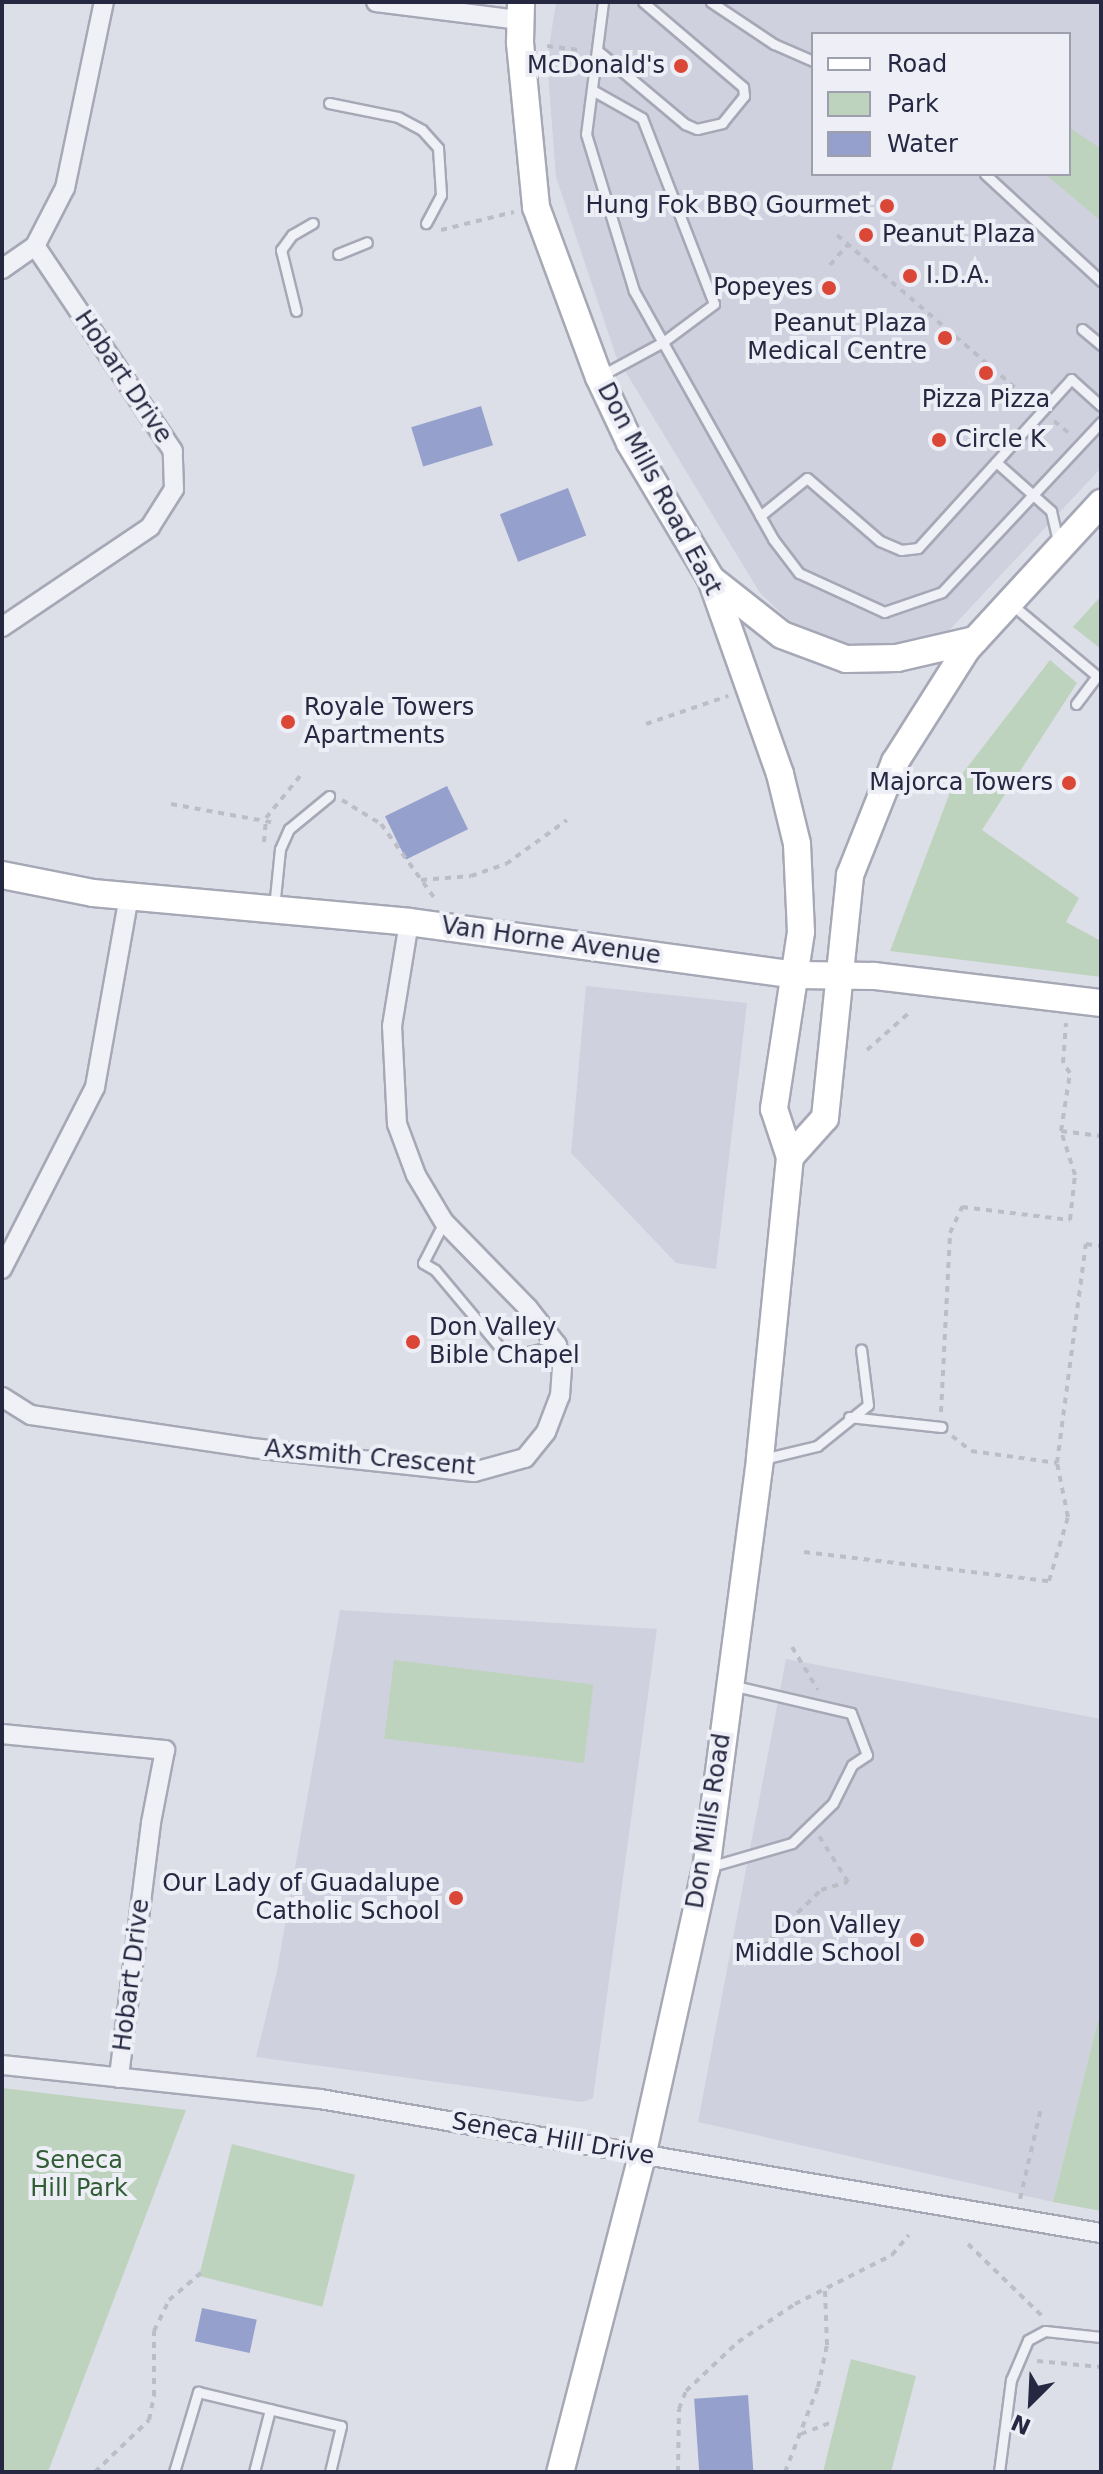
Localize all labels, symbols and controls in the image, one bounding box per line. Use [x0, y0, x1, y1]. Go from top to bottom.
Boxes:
legend [811, 32, 1071, 176]
text: Road [887, 50, 947, 78]
place label: McDonald's [527, 52, 665, 80]
marker: McDonald's [672, 57, 690, 75]
text: Park [887, 90, 939, 118]
text: Water [887, 130, 958, 158]
place label: Hung Fok BBQ Gourmet [586, 192, 871, 220]
marker: Hung Fok BBQ Gourmet [878, 197, 896, 215]
place label: Peanut Plaza [882, 221, 1036, 249]
marker: Peanut Plaza [857, 226, 875, 244]
place label: I.D.A. [926, 262, 990, 290]
marker: I.D.A. [901, 267, 919, 285]
place label: Popeyes [713, 274, 813, 302]
marker: Popeyes [820, 279, 838, 297]
street label: Hobart Drive [68, 305, 178, 449]
place label: Peanut Plaza Medical Centre [747, 310, 927, 366]
marker: Peanut Plaza Medical Centre [934, 327, 956, 349]
marker: Pizza Pizza [977, 364, 995, 382]
street label: Don Mills Road East [591, 378, 727, 600]
place label: Pizza Pizza [922, 386, 1050, 414]
place label: Circle K [955, 426, 1046, 454]
marker: Circle K [930, 431, 948, 449]
place label: Royale Towers Apartments [304, 694, 474, 750]
marker: Royale Towers Apartments [279, 713, 297, 731]
place label: Majorca Towers [869, 769, 1053, 797]
marker: Majorca Towers [1060, 774, 1078, 792]
street label: Van Horne Avenue [440, 911, 662, 971]
place label: Don Valley Bible Chapel [429, 1314, 580, 1370]
marker: Don Valley Bible Chapel [404, 1333, 422, 1351]
street label: Axsmith Crescent [263, 1434, 477, 1482]
street label: Don Mills Road [681, 1731, 737, 1911]
place label: Our Lady of Guadalupe Catholic School [162, 1870, 440, 1926]
marker: Our Lady of Guadalupe Catholic School [447, 1889, 465, 1907]
street label: Hobart Drive [108, 1897, 156, 2053]
place label: Don Valley Middle School [734, 1912, 901, 1968]
marker: Don Valley Middle School [908, 1931, 926, 1949]
street label: Seneca Hill Drive [449, 2107, 657, 2171]
park label: Seneca Hill Park [30, 2147, 128, 2203]
north arrow [991, 2362, 1071, 2442]
text: N [1008, 2409, 1035, 2440]

